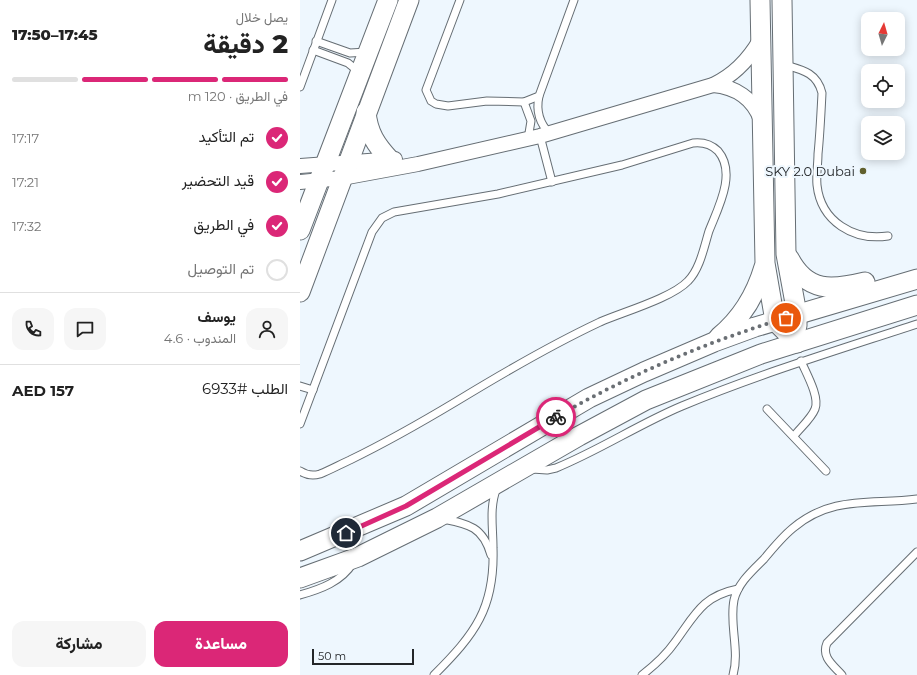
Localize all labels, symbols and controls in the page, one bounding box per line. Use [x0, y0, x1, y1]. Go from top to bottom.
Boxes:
text: يصل خلال [236, 9, 288, 25]
north arrow [861, 12, 905, 56]
map controls [861, 12, 905, 160]
text: 17:45–17:50 [12, 25, 98, 44]
text: 2 دقيقة [203, 28, 288, 60]
button: locate [861, 64, 905, 108]
text: في الطريق · 120 m [188, 88, 288, 104]
button: layers [861, 116, 905, 160]
text: تم التأكيد [198, 127, 254, 146]
icon: check [266, 127, 288, 149]
text: 17:17 [12, 130, 39, 146]
place label: SKY 2.0 Dubai [765, 163, 855, 179]
marker: SKY 2.0 Dubai [858, 166, 868, 176]
text: قيد التحضير [182, 171, 254, 190]
icon: check [266, 171, 288, 193]
text: 17:21 [12, 174, 39, 190]
text: في الطريق [194, 215, 254, 234]
icon: check [266, 215, 288, 237]
text: 17:32 [12, 218, 42, 234]
text: تم التوصيل [188, 259, 254, 278]
pin [769, 301, 803, 335]
text: يوسف [198, 307, 236, 326]
icon: bag [775, 307, 797, 329]
button: phone [12, 308, 54, 350]
button: chat [64, 308, 106, 350]
button: person [246, 308, 288, 350]
text: المندوب · 4.6 [164, 330, 236, 346]
text: الطلب #6933 [202, 379, 288, 398]
text: AED 157 [12, 381, 74, 400]
courier [536, 397, 576, 437]
icon: bike [545, 406, 567, 428]
pin [329, 516, 363, 550]
icon: home [335, 522, 357, 544]
button: مشاركة [12, 621, 146, 667]
button: مساعدة [154, 621, 288, 667]
scale bar [312, 647, 414, 666]
text: 50 m [318, 649, 346, 663]

